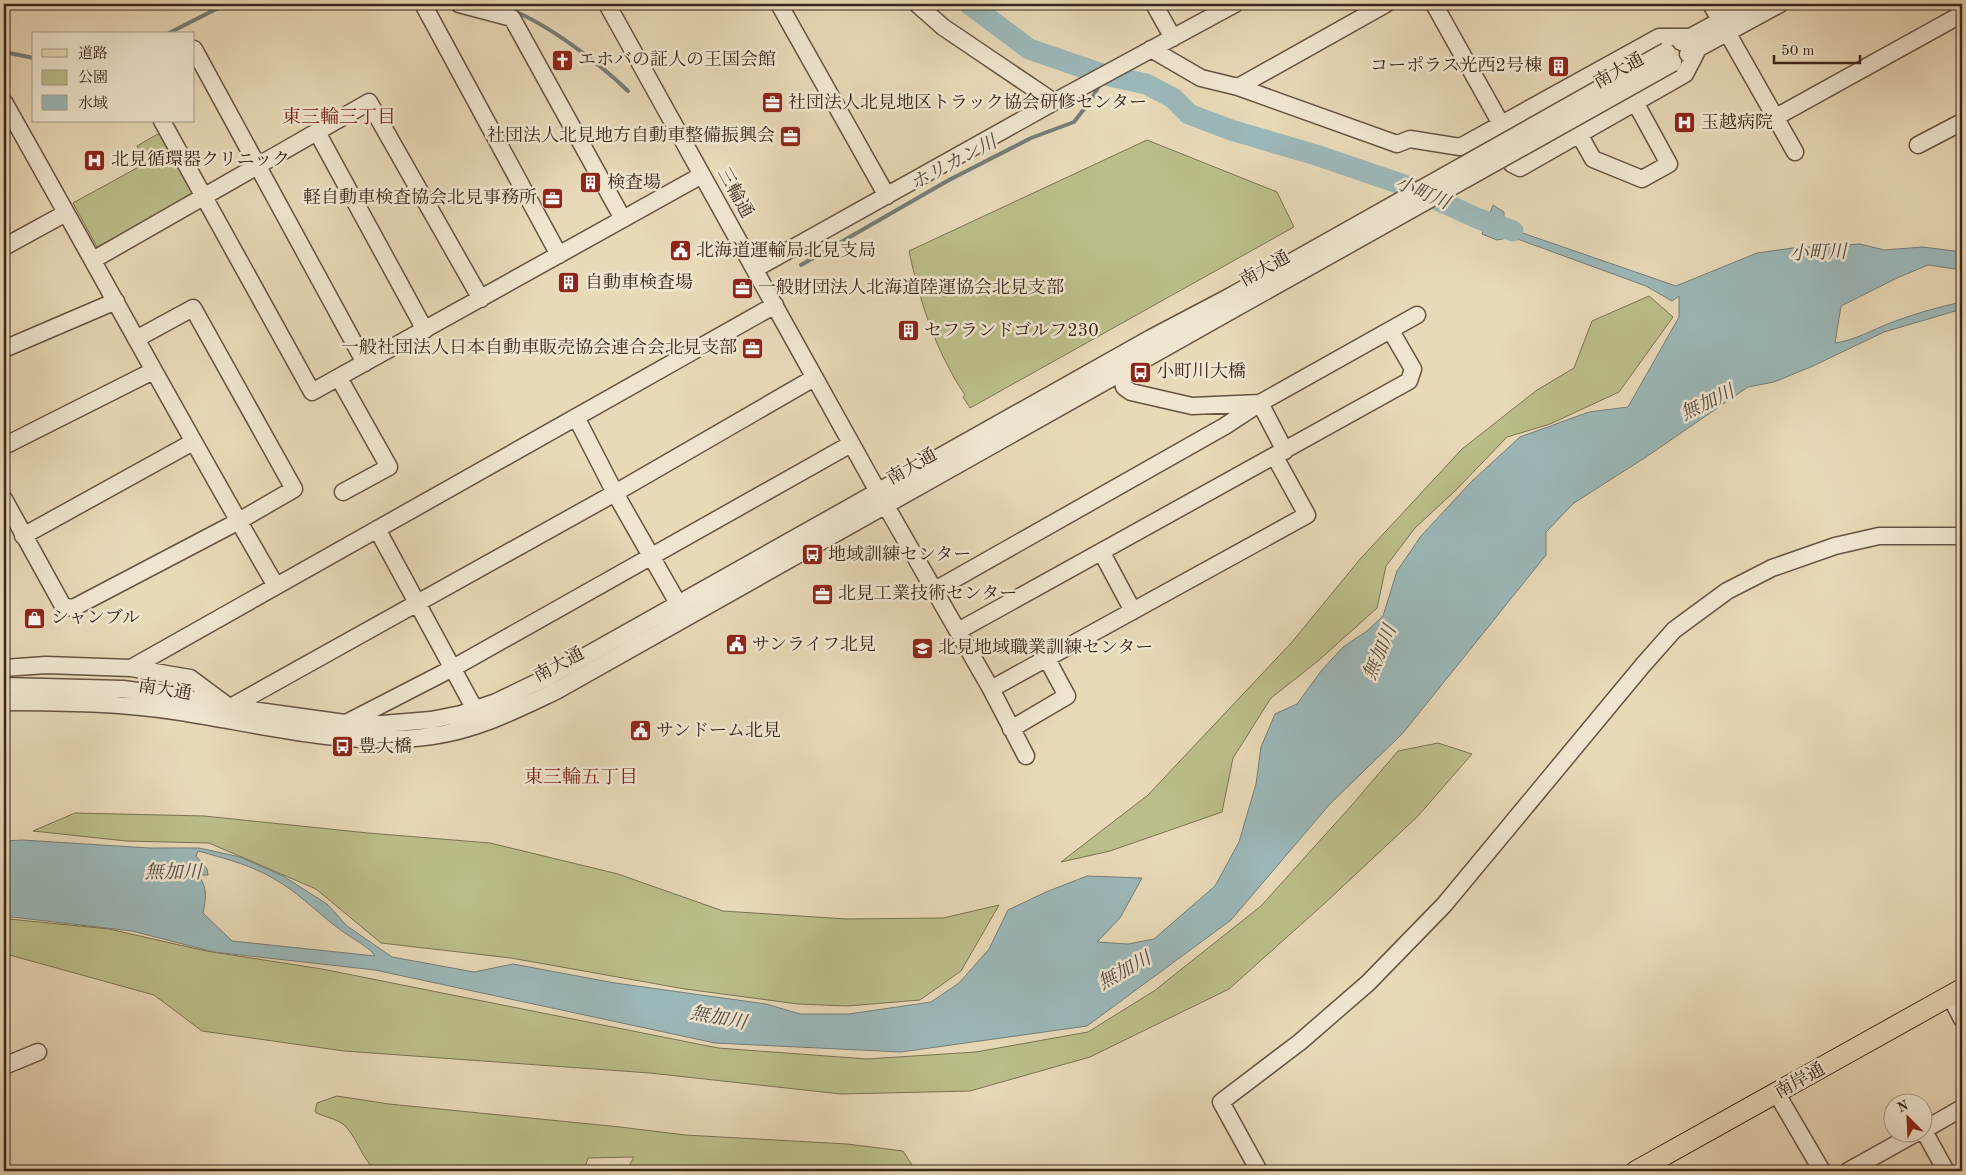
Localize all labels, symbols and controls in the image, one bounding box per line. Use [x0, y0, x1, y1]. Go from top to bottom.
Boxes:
legend [32, 32, 195, 122]
scale bar [1774, 32, 1860, 64]
text: 50 m [1781, 44, 1815, 59]
text: 道路 [78, 45, 108, 62]
church icon: エホバの証人の王国会館 [550, 48, 574, 72]
street label: 南大通 [1590, 48, 1647, 92]
place label: エホバの証人の王国会館 [578, 49, 776, 69]
building icon: コーポラス光西2号棟 [1546, 54, 1570, 78]
place label: コーポラス光西2号棟 [1370, 55, 1542, 75]
text: 公園 [78, 69, 108, 86]
office icon: 社団法人北見地区トラック協会研修センター [760, 91, 784, 115]
place label: 社団法人北見地区トラック協会研修センター [788, 92, 1147, 112]
text: 水域 [78, 95, 108, 112]
district label: 東三輪三丁目 [282, 106, 396, 128]
hospital icon: 玉越病院 [1673, 111, 1697, 135]
place label: 玉越病院 [1701, 112, 1773, 132]
office icon: 社団法人北見地方自動車整備振興会 [779, 124, 803, 148]
place label: 社団法人北見地方自動車整備振興会 [487, 125, 775, 145]
water label: ホリカン川 [907, 131, 1002, 195]
hospital icon: 北見循環器クリニック [83, 148, 107, 172]
place label: 北見循環器クリニック [111, 149, 290, 169]
street label: 三輪通 [714, 164, 758, 221]
building icon: 検査場 [579, 171, 603, 195]
place label: 検査場 [607, 172, 661, 192]
water label: 小町川 [1392, 172, 1455, 215]
office icon: 軽自動車検査協会北見事務所 [541, 186, 565, 210]
place label: 軽自動車検査協会北見事務所 [303, 187, 537, 207]
public building icon: 北海道運輸局北見支局 [668, 239, 692, 263]
place label: 北海道運輸局北見支局 [696, 240, 876, 260]
water label: 小町川 [1789, 241, 1849, 264]
street label: 南大通 [1236, 246, 1293, 290]
building icon: 自動車検査場 [557, 271, 581, 295]
place label: 自動車検査場 [585, 272, 693, 292]
office icon: 一般財団法人北海道陸運協会北見支部 [730, 276, 754, 300]
place label: 一般財団法人北海道陸運協会北見支部 [758, 277, 1064, 297]
building icon: セフランドゴルフ230 [896, 319, 920, 343]
place label: セフランドゴルフ230 [924, 321, 1099, 340]
office icon: 一般社団法人日本自動車販売協会連合会北見支部 [741, 336, 765, 360]
place label: 一般社団法人日本自動車販売協会連合会北見支部 [341, 337, 737, 357]
bus stop icon: 小町川大橋 [1128, 360, 1152, 384]
place label: 小町川大橋 [1156, 361, 1246, 381]
water label: 無加川 [1677, 380, 1740, 425]
street label: 南大通 [883, 444, 940, 488]
bus stop icon: 地域訓練センター [800, 543, 824, 567]
place label: 地域訓練センター [828, 544, 971, 564]
office icon: 北見工業技術センター [810, 582, 834, 606]
place label: 北見工業技術センター [838, 583, 1017, 603]
shop icon: シャンブル [23, 606, 47, 630]
place label: シャンブル [51, 608, 140, 627]
water label: 無加川 [1359, 620, 1402, 683]
public building icon: サンライフ北見 [724, 633, 748, 657]
place label: サンライフ北見 [752, 635, 876, 654]
school or university icon: 北見地域職業訓練センター [910, 636, 934, 660]
place label: 北見地域職業訓練センター [938, 637, 1153, 657]
street label: 南大通 [530, 643, 587, 686]
street label: 南大通 [137, 675, 193, 703]
public building icon: サンドーム北見 [628, 719, 652, 743]
place label: サンドーム北見 [656, 721, 781, 740]
bus stop icon: 豊大橋 [330, 735, 354, 759]
place label: 豊大橋 [358, 736, 412, 756]
district label: 東三輪五丁目 [524, 766, 638, 788]
water label: 無加川 [144, 862, 203, 883]
water label: 無加川 [1094, 947, 1156, 994]
water label: 無加川 [688, 1002, 750, 1034]
street label: 南岸通 [1771, 1058, 1828, 1102]
north arrow [1884, 1092, 1934, 1142]
text: N [1895, 1098, 1911, 1116]

